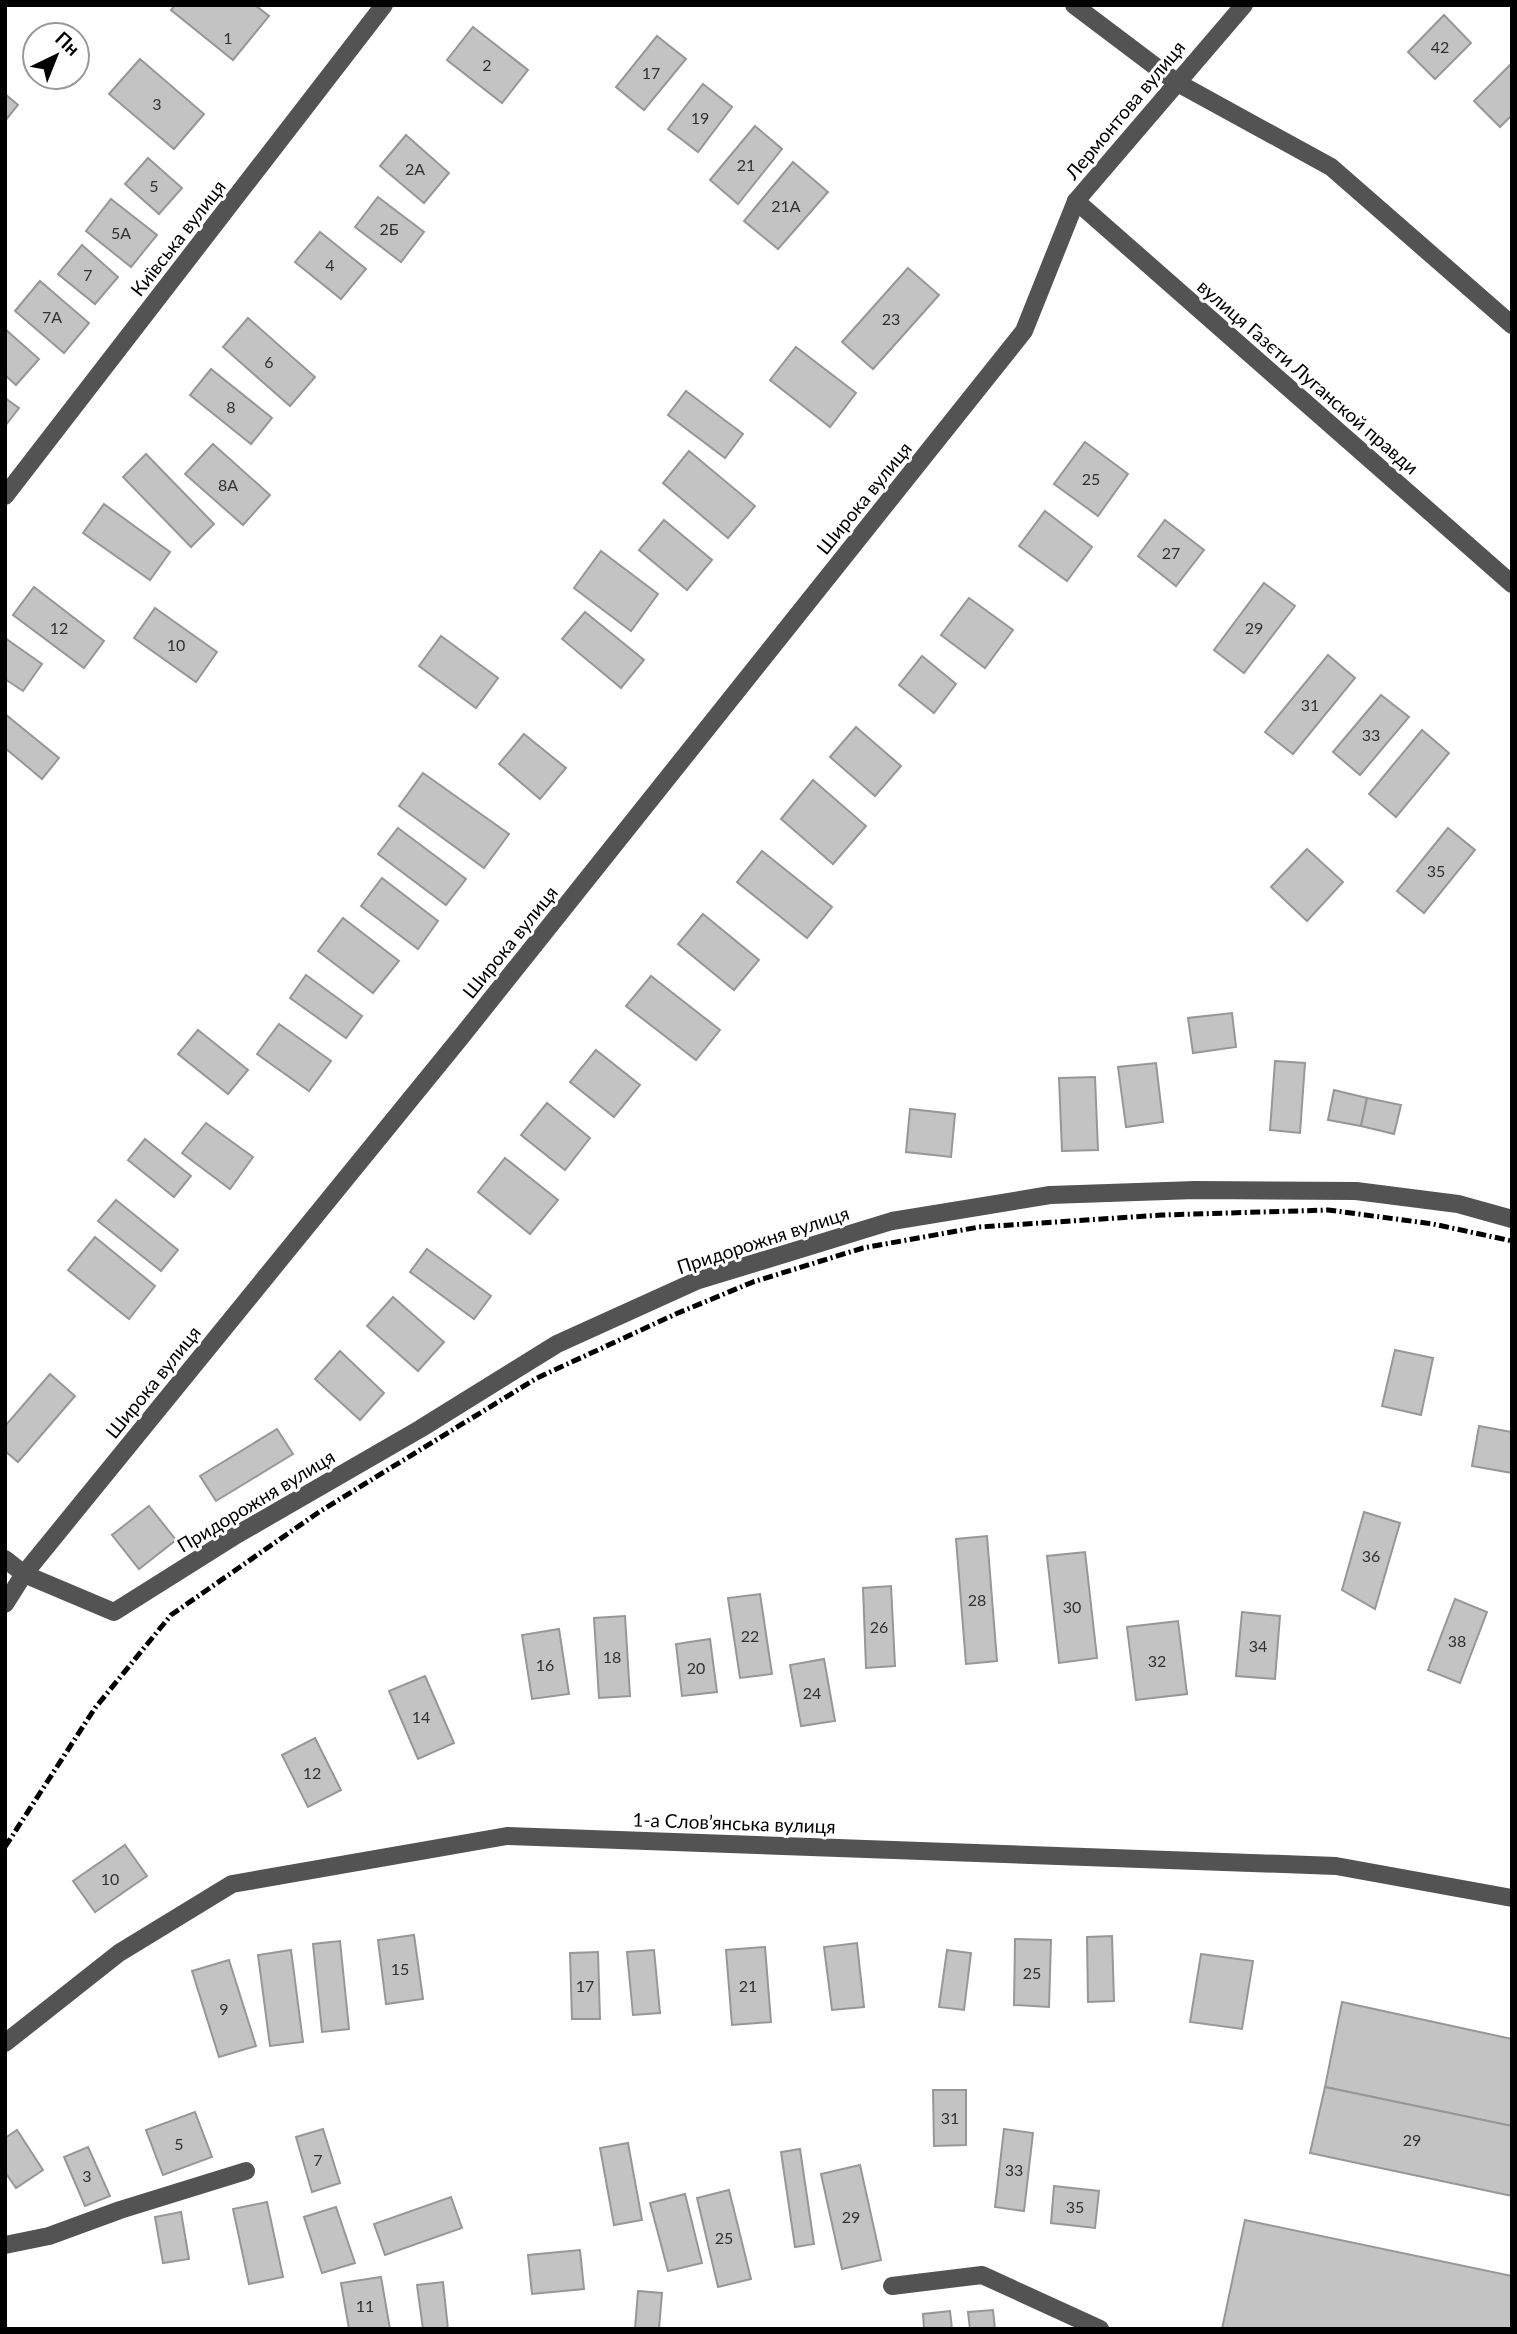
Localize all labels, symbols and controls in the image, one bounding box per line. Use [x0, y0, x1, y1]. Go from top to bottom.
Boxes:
north arrow [21, 21, 91, 91]
text: Пн [51, 26, 85, 60]
house number: 1 [223, 28, 233, 47]
street label: Лермонтова вулиця [1059, 36, 1189, 184]
house number: 42 [1431, 37, 1449, 56]
house number: 2 [482, 55, 492, 74]
house number: 17 [642, 63, 660, 82]
house number: 3 [152, 94, 162, 113]
house number: 19 [691, 108, 709, 127]
house number: 21 [737, 155, 755, 174]
house number: 2А [405, 159, 425, 178]
street label: Київська вулиця [125, 175, 230, 300]
house number: 5 [149, 176, 159, 195]
house number: 21А [771, 196, 801, 215]
house number: 2Б [379, 219, 399, 238]
house number: 5А [111, 223, 131, 242]
house number: 4 [325, 255, 335, 274]
house number: 7 [83, 265, 93, 284]
street label: вулиця Газєти Луганской правди [1193, 274, 1423, 479]
house number: 7А [42, 307, 62, 326]
house number: 23 [882, 309, 900, 328]
house number: 6 [264, 352, 274, 371]
house number: 8 [226, 397, 236, 416]
street label: Широка вулиця [811, 437, 916, 558]
house number: 25 [1082, 469, 1100, 488]
house number: 8А [218, 475, 238, 494]
house number: 27 [1162, 543, 1180, 562]
house number: 12 [50, 618, 68, 637]
house number: 29 [1245, 618, 1263, 637]
house number: 10 [167, 635, 185, 654]
house number: 31 [1301, 695, 1319, 714]
house number: 33 [1362, 725, 1380, 744]
house number: 35 [1427, 861, 1445, 880]
street label: Широка вулиця [457, 881, 562, 1002]
street label: Придорожня вулиця [674, 1201, 852, 1278]
street label: Широка вулиця [100, 1321, 205, 1442]
street label: Придорожня вулиця [173, 1444, 339, 1557]
house number: 36 [1362, 1546, 1380, 1565]
house number: 28 [968, 1590, 986, 1609]
house number: 30 [1063, 1597, 1081, 1616]
house number: 26 [870, 1617, 888, 1636]
house number: 22 [741, 1626, 759, 1645]
house number: 38 [1448, 1631, 1466, 1650]
house number: 34 [1249, 1636, 1267, 1655]
house number: 18 [603, 1647, 621, 1666]
house number: 32 [1148, 1651, 1166, 1670]
house number: 16 [536, 1655, 554, 1674]
house number: 20 [687, 1658, 705, 1677]
house number: 24 [803, 1683, 821, 1702]
house number: 14 [412, 1707, 430, 1726]
house number: 12 [303, 1763, 321, 1782]
street label: 1-а Слов’янська вулиця [632, 1807, 836, 1838]
house number: 10 [101, 1869, 119, 1888]
house number: 15 [391, 1959, 409, 1978]
house number: 25 [1023, 1963, 1041, 1982]
house number: 17 [576, 1976, 594, 1995]
house number: 21 [739, 1976, 757, 1995]
house number: 9 [219, 1999, 229, 2018]
house number: 31 [941, 2108, 959, 2127]
house number: 29 [1403, 2130, 1421, 2149]
house number: 5 [174, 2134, 184, 2153]
house number: 7 [313, 2150, 323, 2169]
house number: 33 [1005, 2160, 1023, 2179]
house number: 3 [82, 2166, 92, 2185]
house number: 35 [1066, 2197, 1084, 2216]
house number: 29 [842, 2207, 860, 2226]
house number: 25 [715, 2228, 733, 2247]
house number: 11 [356, 2296, 374, 2315]

